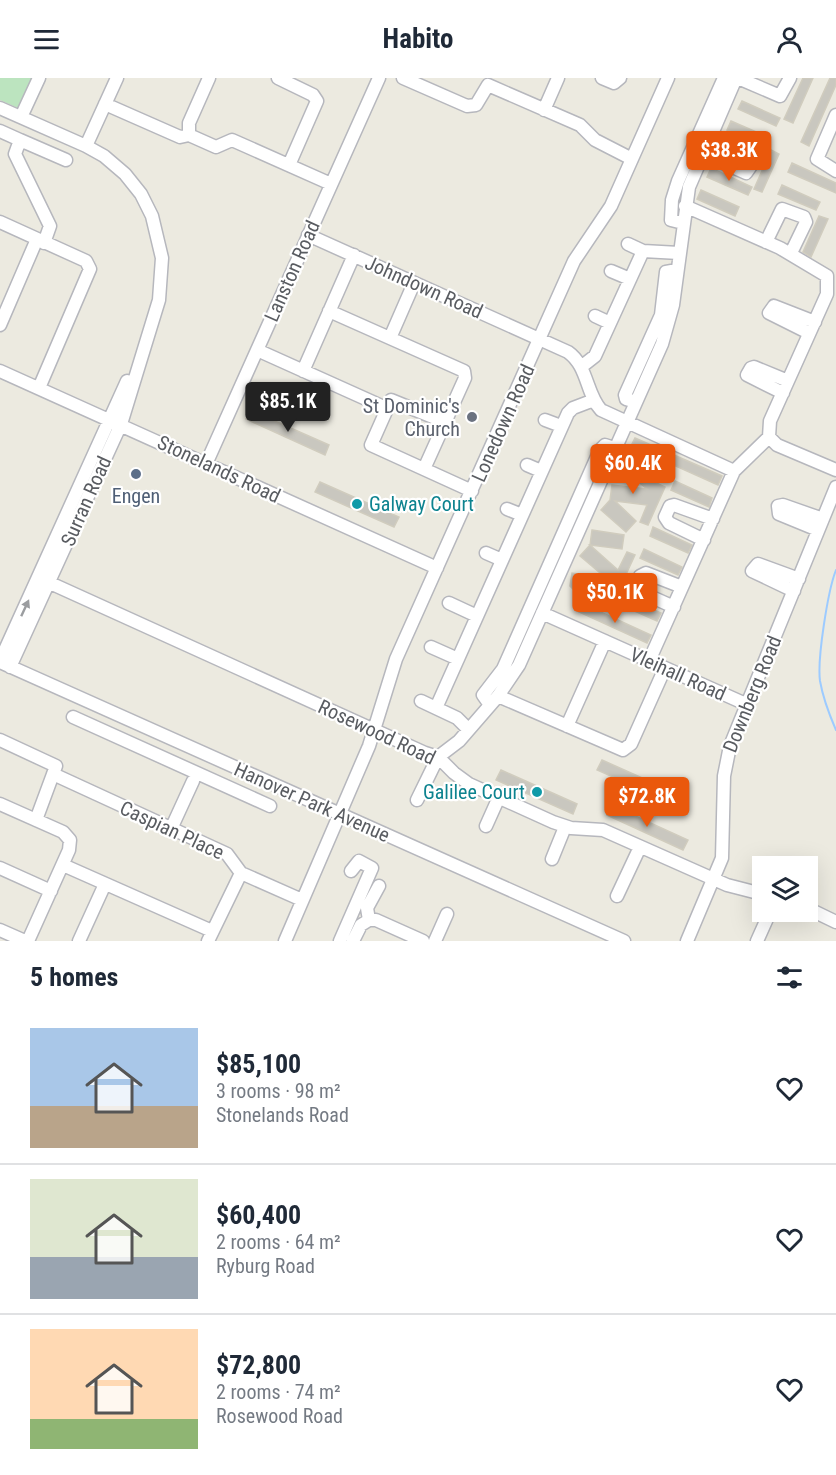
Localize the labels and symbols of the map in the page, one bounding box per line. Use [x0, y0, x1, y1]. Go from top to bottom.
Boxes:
pin: $38.3K [680, 131, 778, 182]
street label: Lanston Road [259, 217, 325, 325]
street label: Johndown Road [361, 250, 487, 324]
street label: Lonedown Road [466, 361, 540, 485]
pin: $85.1K [239, 382, 337, 433]
place label: St Dominic's Church [363, 394, 460, 441]
marker: St Dominic's Church [465, 410, 479, 424]
street label: Stonelands Road [154, 430, 284, 508]
pin: $60.4K [584, 444, 682, 495]
street label: Surran Road [56, 452, 116, 550]
marker: Engen [129, 467, 143, 481]
place label: Engen [112, 484, 160, 508]
place label: Galway Court [369, 492, 474, 516]
marker: Galway Court [350, 497, 364, 511]
pin: $50.1K [566, 573, 664, 624]
one-way arrow [20, 600, 29, 617]
street label: Downberg Road [718, 632, 786, 756]
street label: Vleihall Road [626, 642, 730, 706]
street label: Rosewood Road [314, 694, 440, 770]
street label: Hanover Park Avenue [230, 757, 394, 847]
pin: $72.8K [598, 777, 696, 828]
place label: Galilee Court [423, 780, 525, 804]
marker: Galilee Court [530, 785, 544, 799]
street label: Caspian Place [116, 795, 228, 865]

